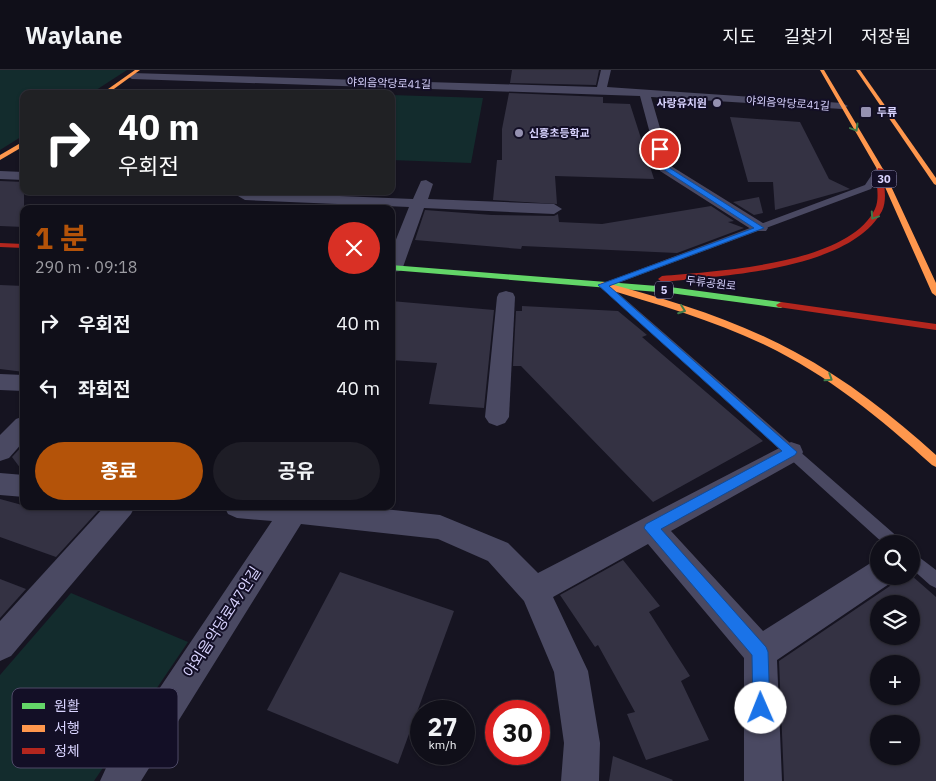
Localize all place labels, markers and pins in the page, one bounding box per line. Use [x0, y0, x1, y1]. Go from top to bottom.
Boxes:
place label: 사랑유치원 [656, 96, 707, 110]
marker: 사랑유치원 [711, 97, 723, 109]
marker: 두류 [859, 105, 873, 119]
place label: 두류 [877, 105, 897, 119]
place label: 신흥초등학교 [529, 126, 590, 140]
marker: 신흥초등학교 [513, 127, 525, 139]
pin [639, 128, 681, 170]

